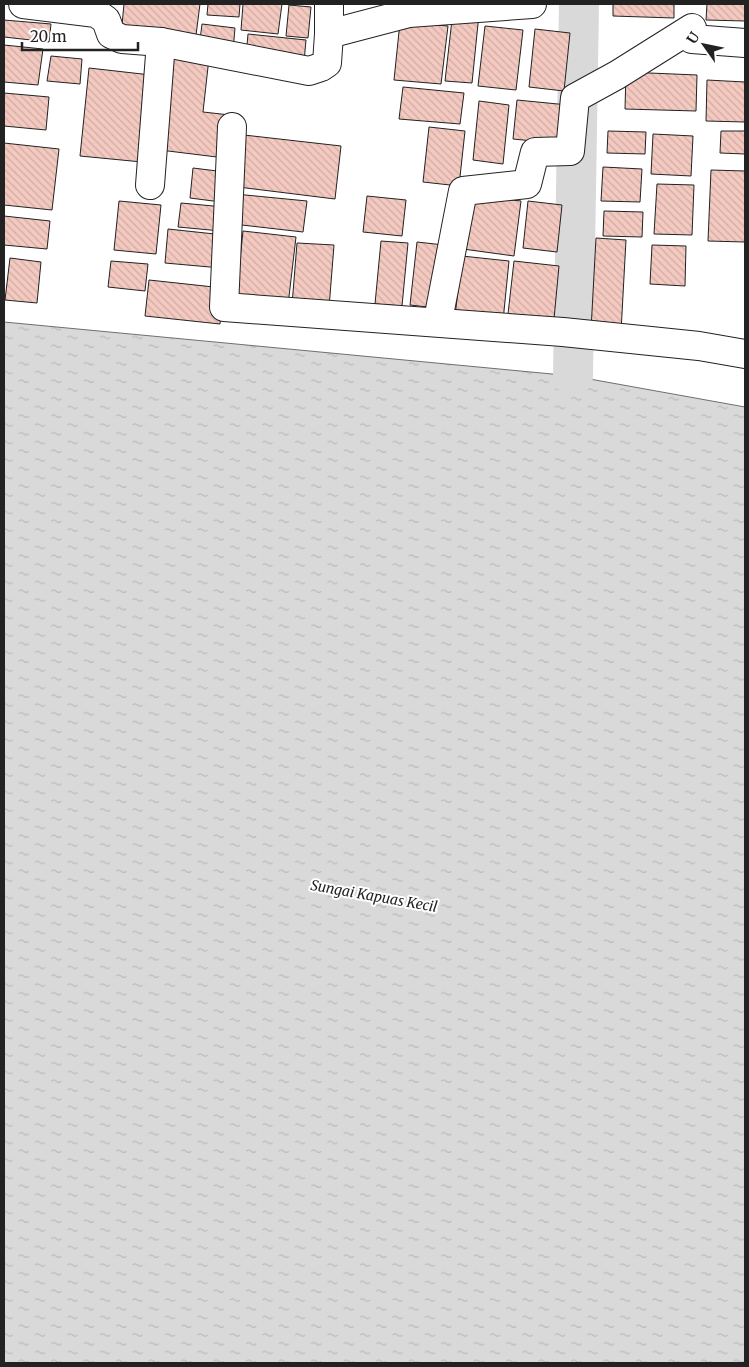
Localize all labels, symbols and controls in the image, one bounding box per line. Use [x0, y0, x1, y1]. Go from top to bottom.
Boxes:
scale bar [22, 20, 139, 52]
north arrow [679, 20, 729, 70]
text: 20 m [30, 27, 67, 46]
text: U [683, 28, 704, 47]
water label: Sungai Kapuas Kecil [309, 876, 439, 916]

